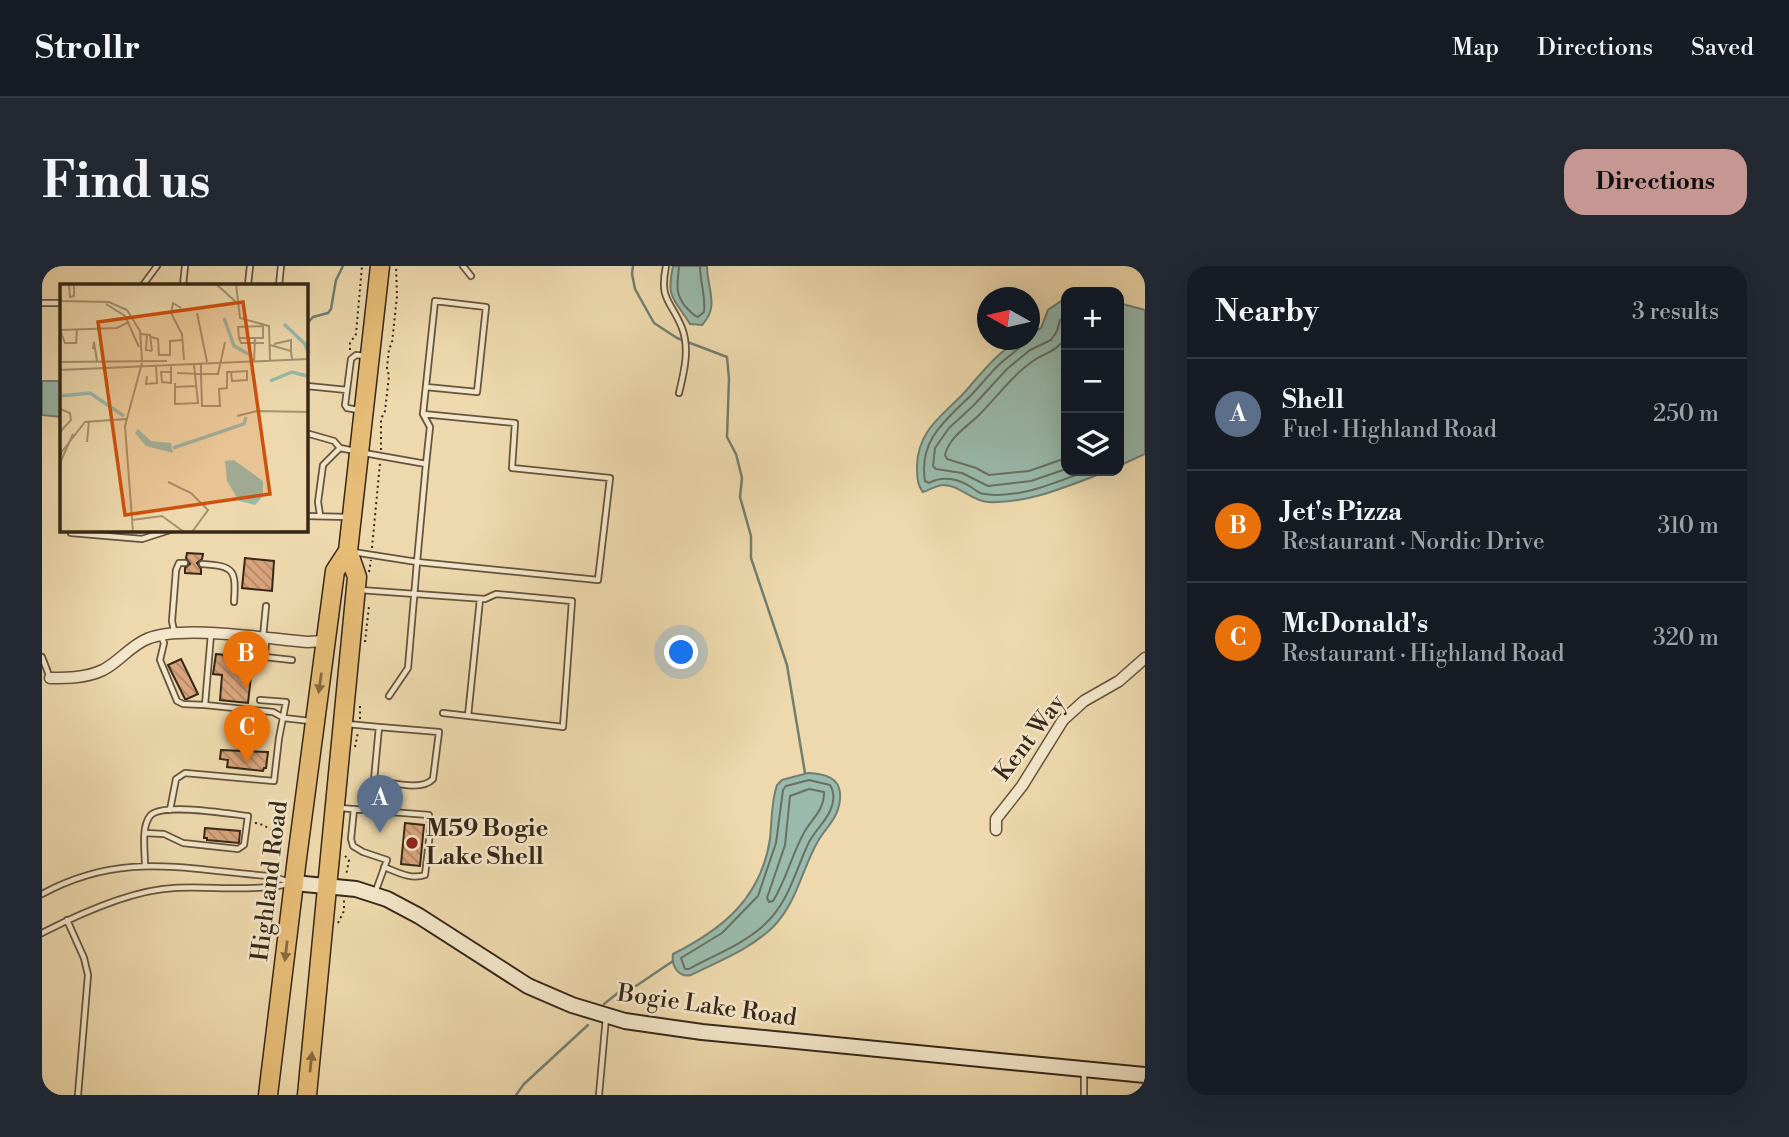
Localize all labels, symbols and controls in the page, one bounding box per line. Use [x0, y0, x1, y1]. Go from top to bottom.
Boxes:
text: Strollr [35, 28, 140, 69]
text: Map [1452, 33, 1499, 63]
text: Directions [1537, 33, 1653, 63]
text: Saved [1691, 33, 1754, 63]
button: Directions [1564, 149, 1747, 215]
text: Find us [42, 152, 211, 213]
inset map [60, 284, 308, 532]
north arrow [977, 287, 1040, 350]
map controls [1061, 287, 1124, 476]
button: + [1061, 287, 1124, 350]
text: Nearby [1215, 293, 1319, 331]
text: 3 results [1632, 298, 1719, 326]
button: − [1061, 350, 1124, 413]
text: Shell [1282, 384, 1344, 416]
text: A [1230, 400, 1246, 428]
text: 250 m [1653, 400, 1719, 428]
button: layers [1061, 413, 1124, 476]
text: Fuel · Highland Road [1282, 416, 1497, 444]
text: Jet's Pizza [1282, 496, 1402, 528]
text: B [1229, 512, 1247, 540]
text: 310 m [1658, 512, 1719, 540]
text: Restaurant · Nordic Drive [1282, 528, 1545, 556]
text: McDonald's [1282, 608, 1428, 640]
text: C [1230, 624, 1246, 652]
text: 320 m [1653, 624, 1719, 652]
pin: B [223, 631, 269, 689]
your location [664, 635, 698, 669]
text: Restaurant · Highland Road [1282, 640, 1564, 668]
one-way arrow [314, 672, 325, 694]
street label: Kent Way [988, 688, 1073, 787]
pin: C [224, 705, 270, 763]
pin: A [357, 775, 403, 833]
street label: Highland Road [245, 799, 295, 963]
place label: M59 Bogie Lake Shell [426, 814, 548, 872]
marker: M59 Bogie Lake Shell [404, 835, 420, 851]
one-way arrow [280, 940, 291, 962]
street label: Bogie Lake Road [614, 978, 799, 1033]
one-way arrow [306, 1051, 317, 1073]

